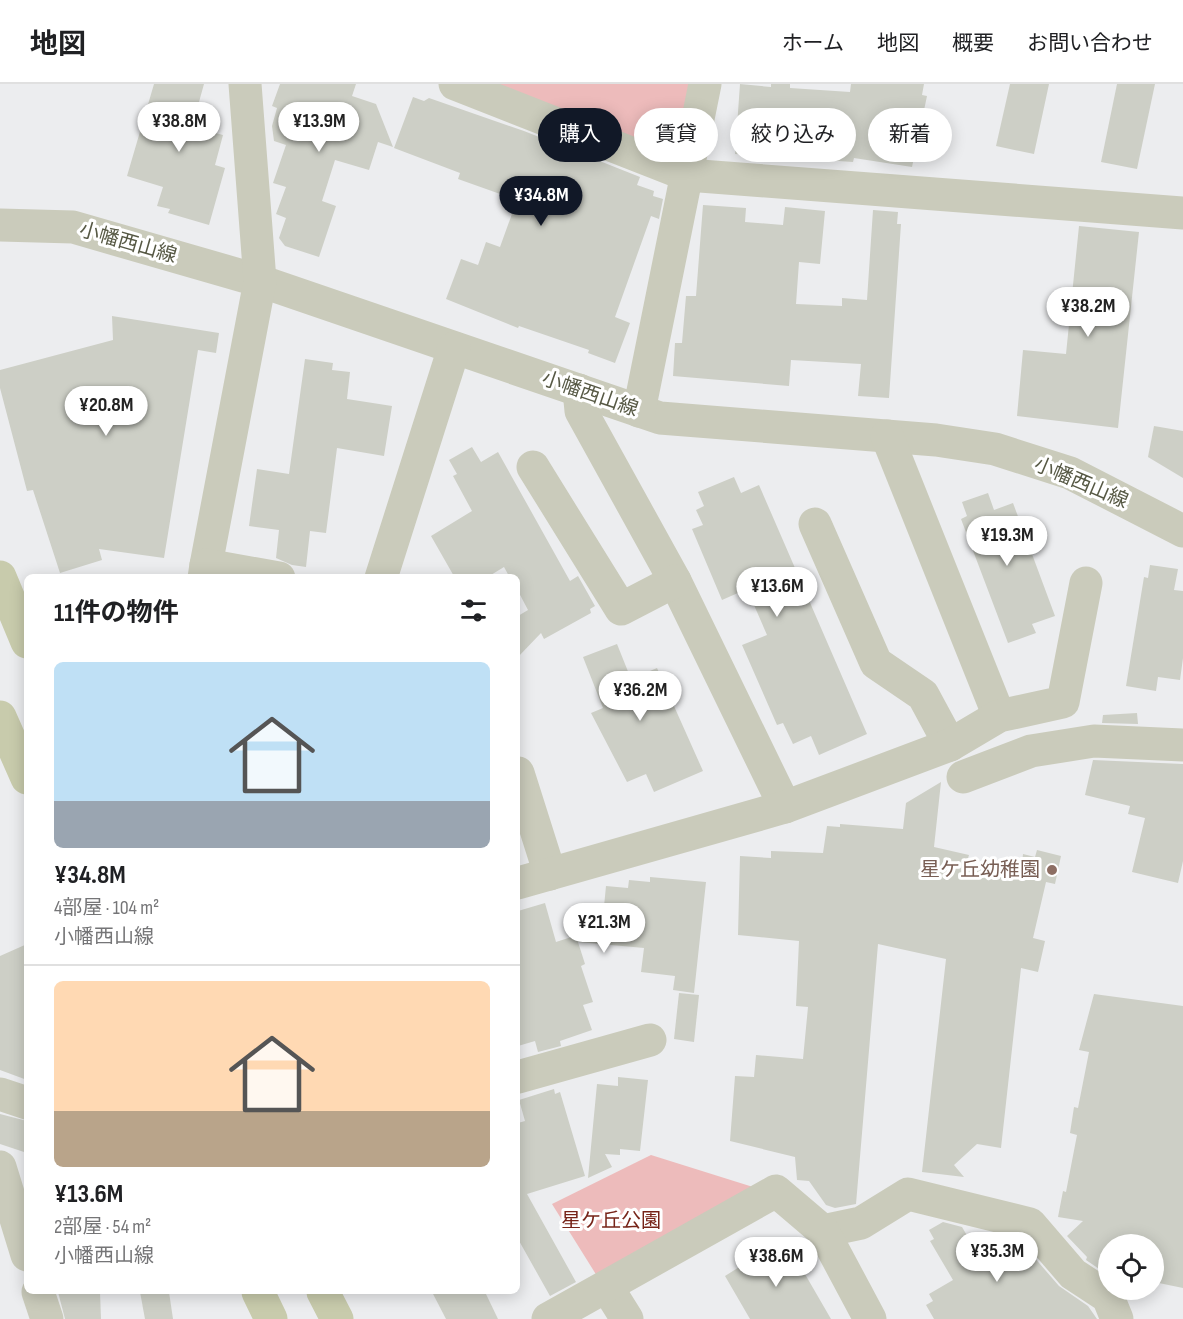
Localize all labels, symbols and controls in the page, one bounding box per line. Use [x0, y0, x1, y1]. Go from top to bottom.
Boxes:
text: 地図 [30, 28, 86, 61]
text: ホーム [782, 31, 844, 56]
text: 地図 [877, 31, 919, 56]
text: 概要 [952, 31, 994, 56]
text: お問い合わせ [1027, 31, 1153, 56]
pin: ¥38.8M [130, 102, 228, 153]
pin: ¥13.9M [270, 102, 368, 153]
chip: 購入 [538, 108, 622, 162]
chip: 賃貸 [634, 108, 718, 162]
chip: 絞り込み [730, 108, 856, 162]
chip: 新着 [868, 108, 952, 162]
text: ¥38.8M [151, 109, 207, 133]
text: ¥13.9M [292, 109, 346, 133]
pin: ¥34.8M [492, 176, 590, 227]
text: ¥34.8M [513, 183, 569, 207]
street label: 小幡西山線 [77, 218, 179, 268]
pin: ¥38.2M [1039, 287, 1137, 338]
text: ¥38.2M [1061, 294, 1115, 318]
street label: 小幡西山線 [539, 366, 641, 422]
pin: ¥20.8M [57, 386, 155, 437]
text: ¥20.8M [79, 393, 133, 417]
street label: 小幡西山線 [1030, 452, 1132, 514]
pin: ¥19.3M [958, 516, 1056, 567]
text: ¥19.3M [980, 523, 1034, 547]
pin: ¥13.6M [728, 567, 826, 618]
text: ¥13.6M [750, 574, 804, 598]
icon: filters [457, 594, 490, 627]
text: 11件の物件 [54, 598, 178, 629]
pin: ¥36.2M [591, 671, 689, 722]
text: ¥36.2M [613, 678, 667, 702]
icon: home [218, 701, 326, 809]
place label: 星ケ丘幼稚園 [920, 858, 1040, 882]
text: ¥34.8M [54, 860, 126, 891]
marker: 星ケ丘幼稚園 [1045, 863, 1059, 877]
text: 4部屋 · 104 m² [54, 896, 159, 920]
pin: ¥21.3M [555, 903, 653, 954]
text: ¥21.3M [577, 910, 631, 934]
text: 小幡西山線 [54, 925, 154, 949]
icon: home [218, 1020, 326, 1128]
text: ¥13.6M [54, 1179, 123, 1210]
park label: 星ケ丘公園 [561, 1209, 661, 1233]
text: 2部屋 · 54 m² [54, 1215, 151, 1239]
pin: ¥35.3M [948, 1232, 1046, 1283]
map controls [1098, 1234, 1164, 1300]
button: locate [1098, 1234, 1164, 1300]
pin: ¥38.6M [727, 1237, 825, 1288]
text: ¥35.3M [970, 1239, 1024, 1263]
text: 小幡西山線 [54, 1244, 154, 1268]
text: ¥38.6M [749, 1244, 803, 1268]

